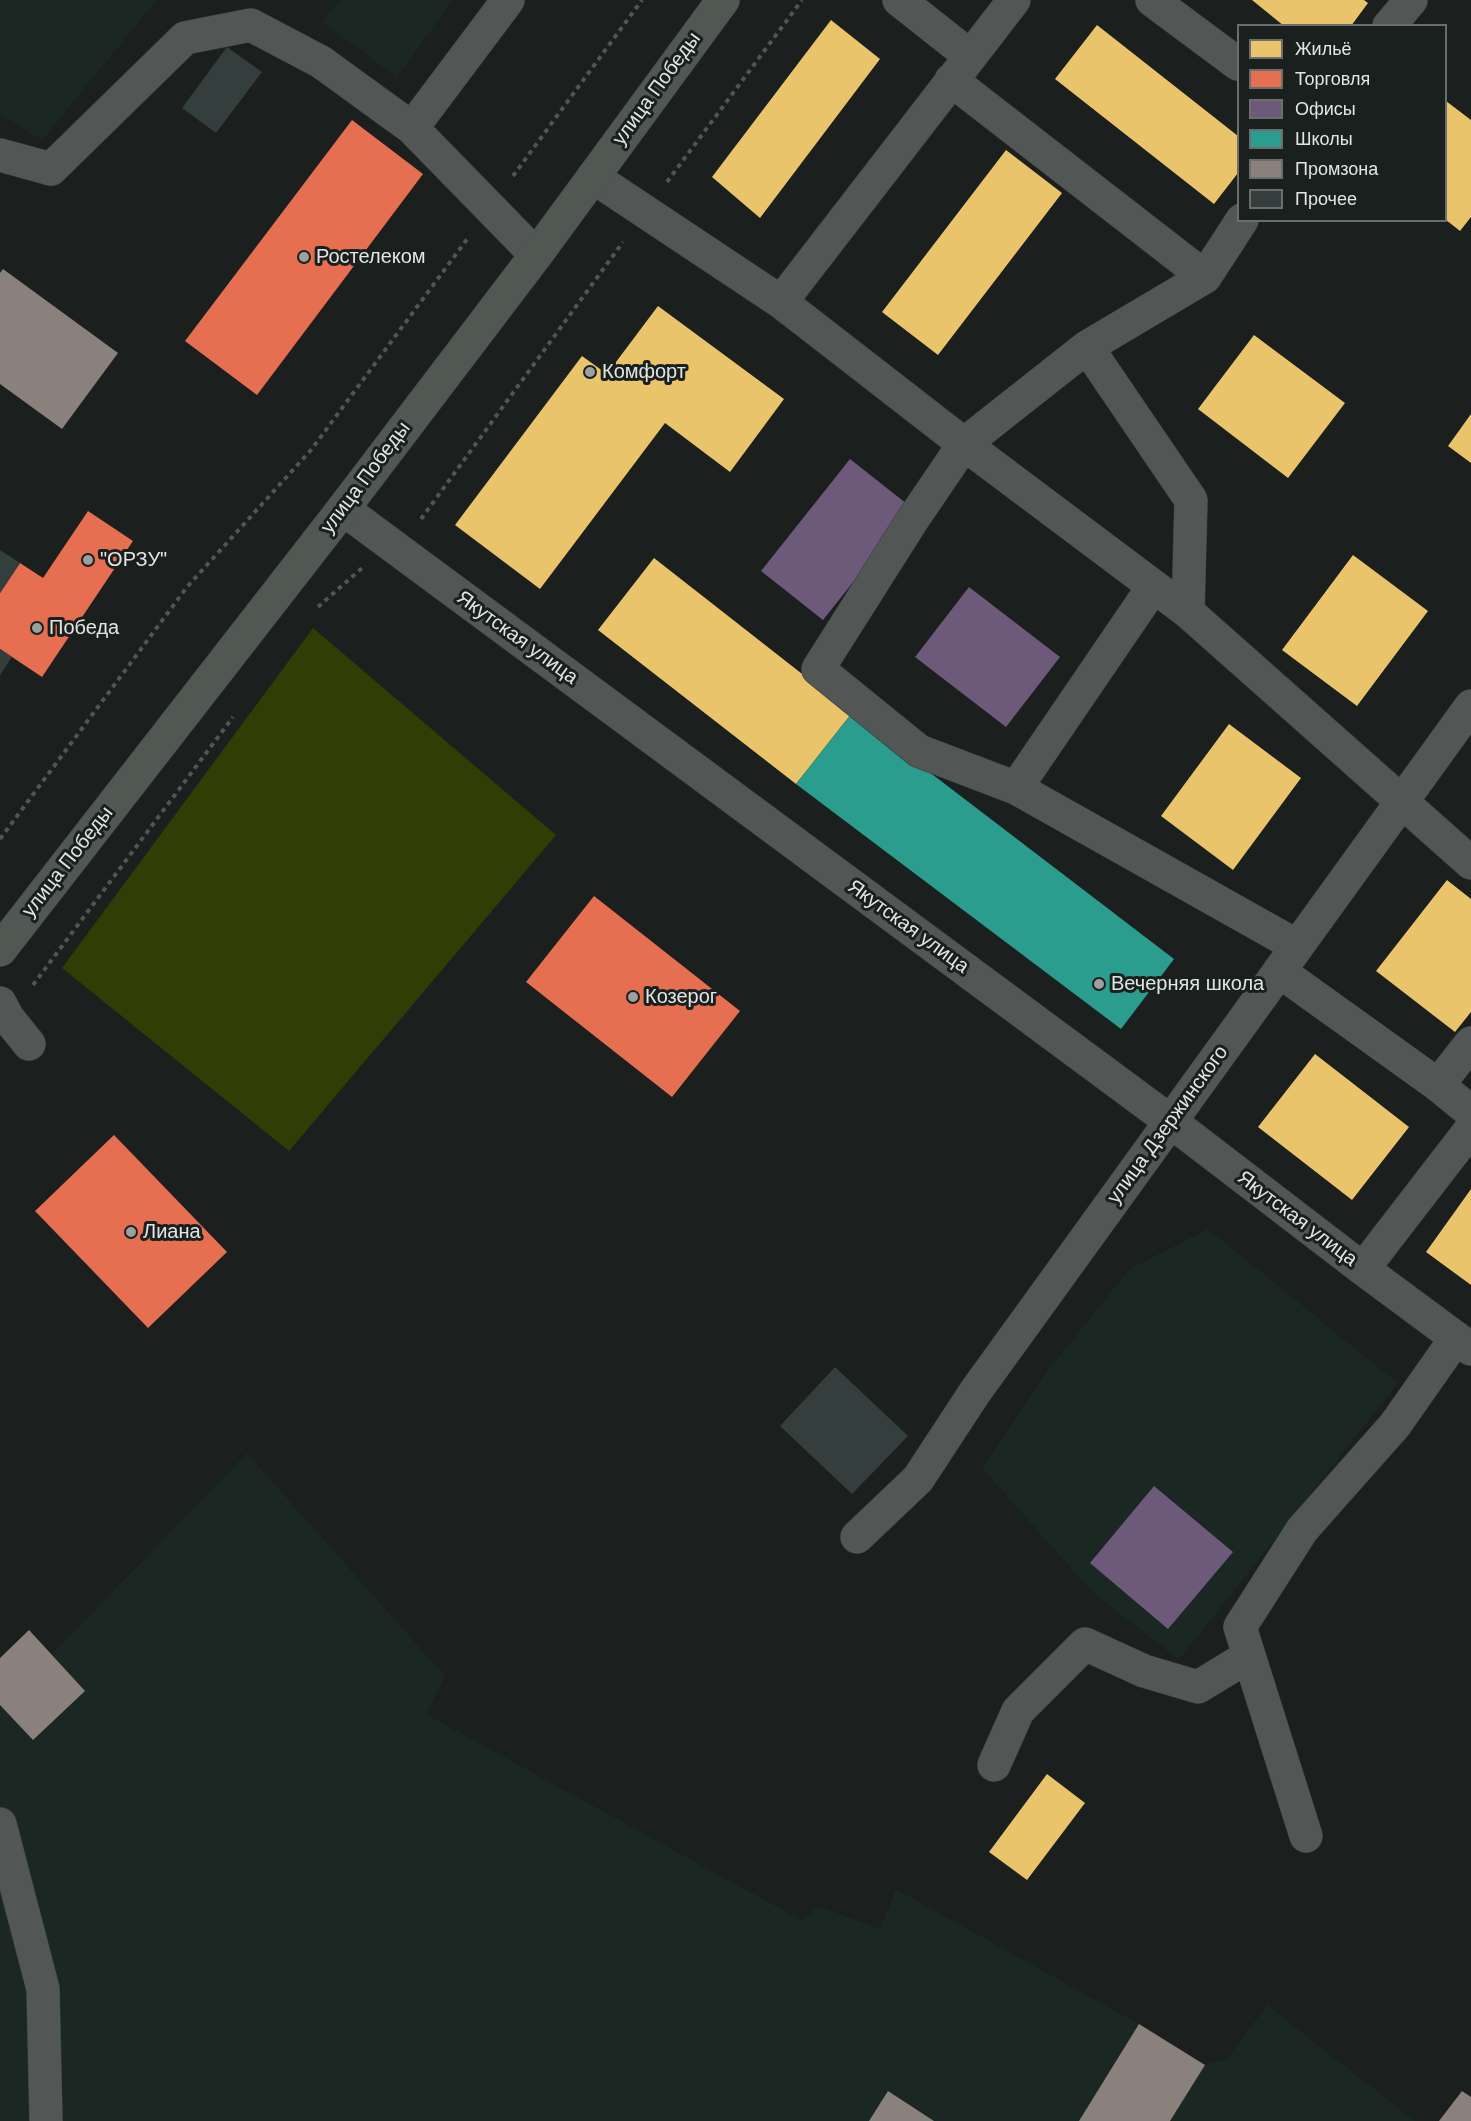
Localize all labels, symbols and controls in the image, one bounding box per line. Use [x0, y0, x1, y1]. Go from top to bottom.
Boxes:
legend [1237, 24, 1447, 222]
street label: улица Победы [608, 28, 706, 150]
text: Жильё [1295, 39, 1352, 59]
text: Торговля [1295, 69, 1370, 89]
text: Офисы [1295, 99, 1356, 119]
text: Школы [1295, 129, 1353, 149]
text: Промзона [1295, 159, 1378, 179]
text: Прочее [1295, 189, 1357, 209]
place label: Ростелеком [316, 245, 426, 269]
marker: Ростелеком [297, 250, 311, 264]
place label: Комфорт [602, 360, 686, 384]
marker: Комфорт [583, 365, 597, 379]
street label: улица Победы [316, 417, 416, 539]
place label: "ОРЗУ" [100, 548, 167, 572]
marker: "ОРЗУ" [81, 553, 95, 567]
street label: Якутская улица [452, 586, 582, 690]
place label: Победа [49, 616, 119, 640]
marker: Победа [30, 621, 44, 635]
street label: улица Победы [17, 802, 119, 922]
street label: Якутская улица [843, 875, 973, 979]
place label: Вечерняя школа [1111, 972, 1264, 996]
marker: Вечерняя школа [1092, 977, 1106, 991]
place label: Козерог [645, 985, 717, 1009]
marker: Козерог [626, 990, 640, 1004]
street label: улица Дзержинского [1103, 1041, 1233, 1209]
street label: Якутская улица [1232, 1166, 1362, 1272]
place label: Лиана [143, 1220, 201, 1244]
marker: Лиана [124, 1225, 138, 1239]

